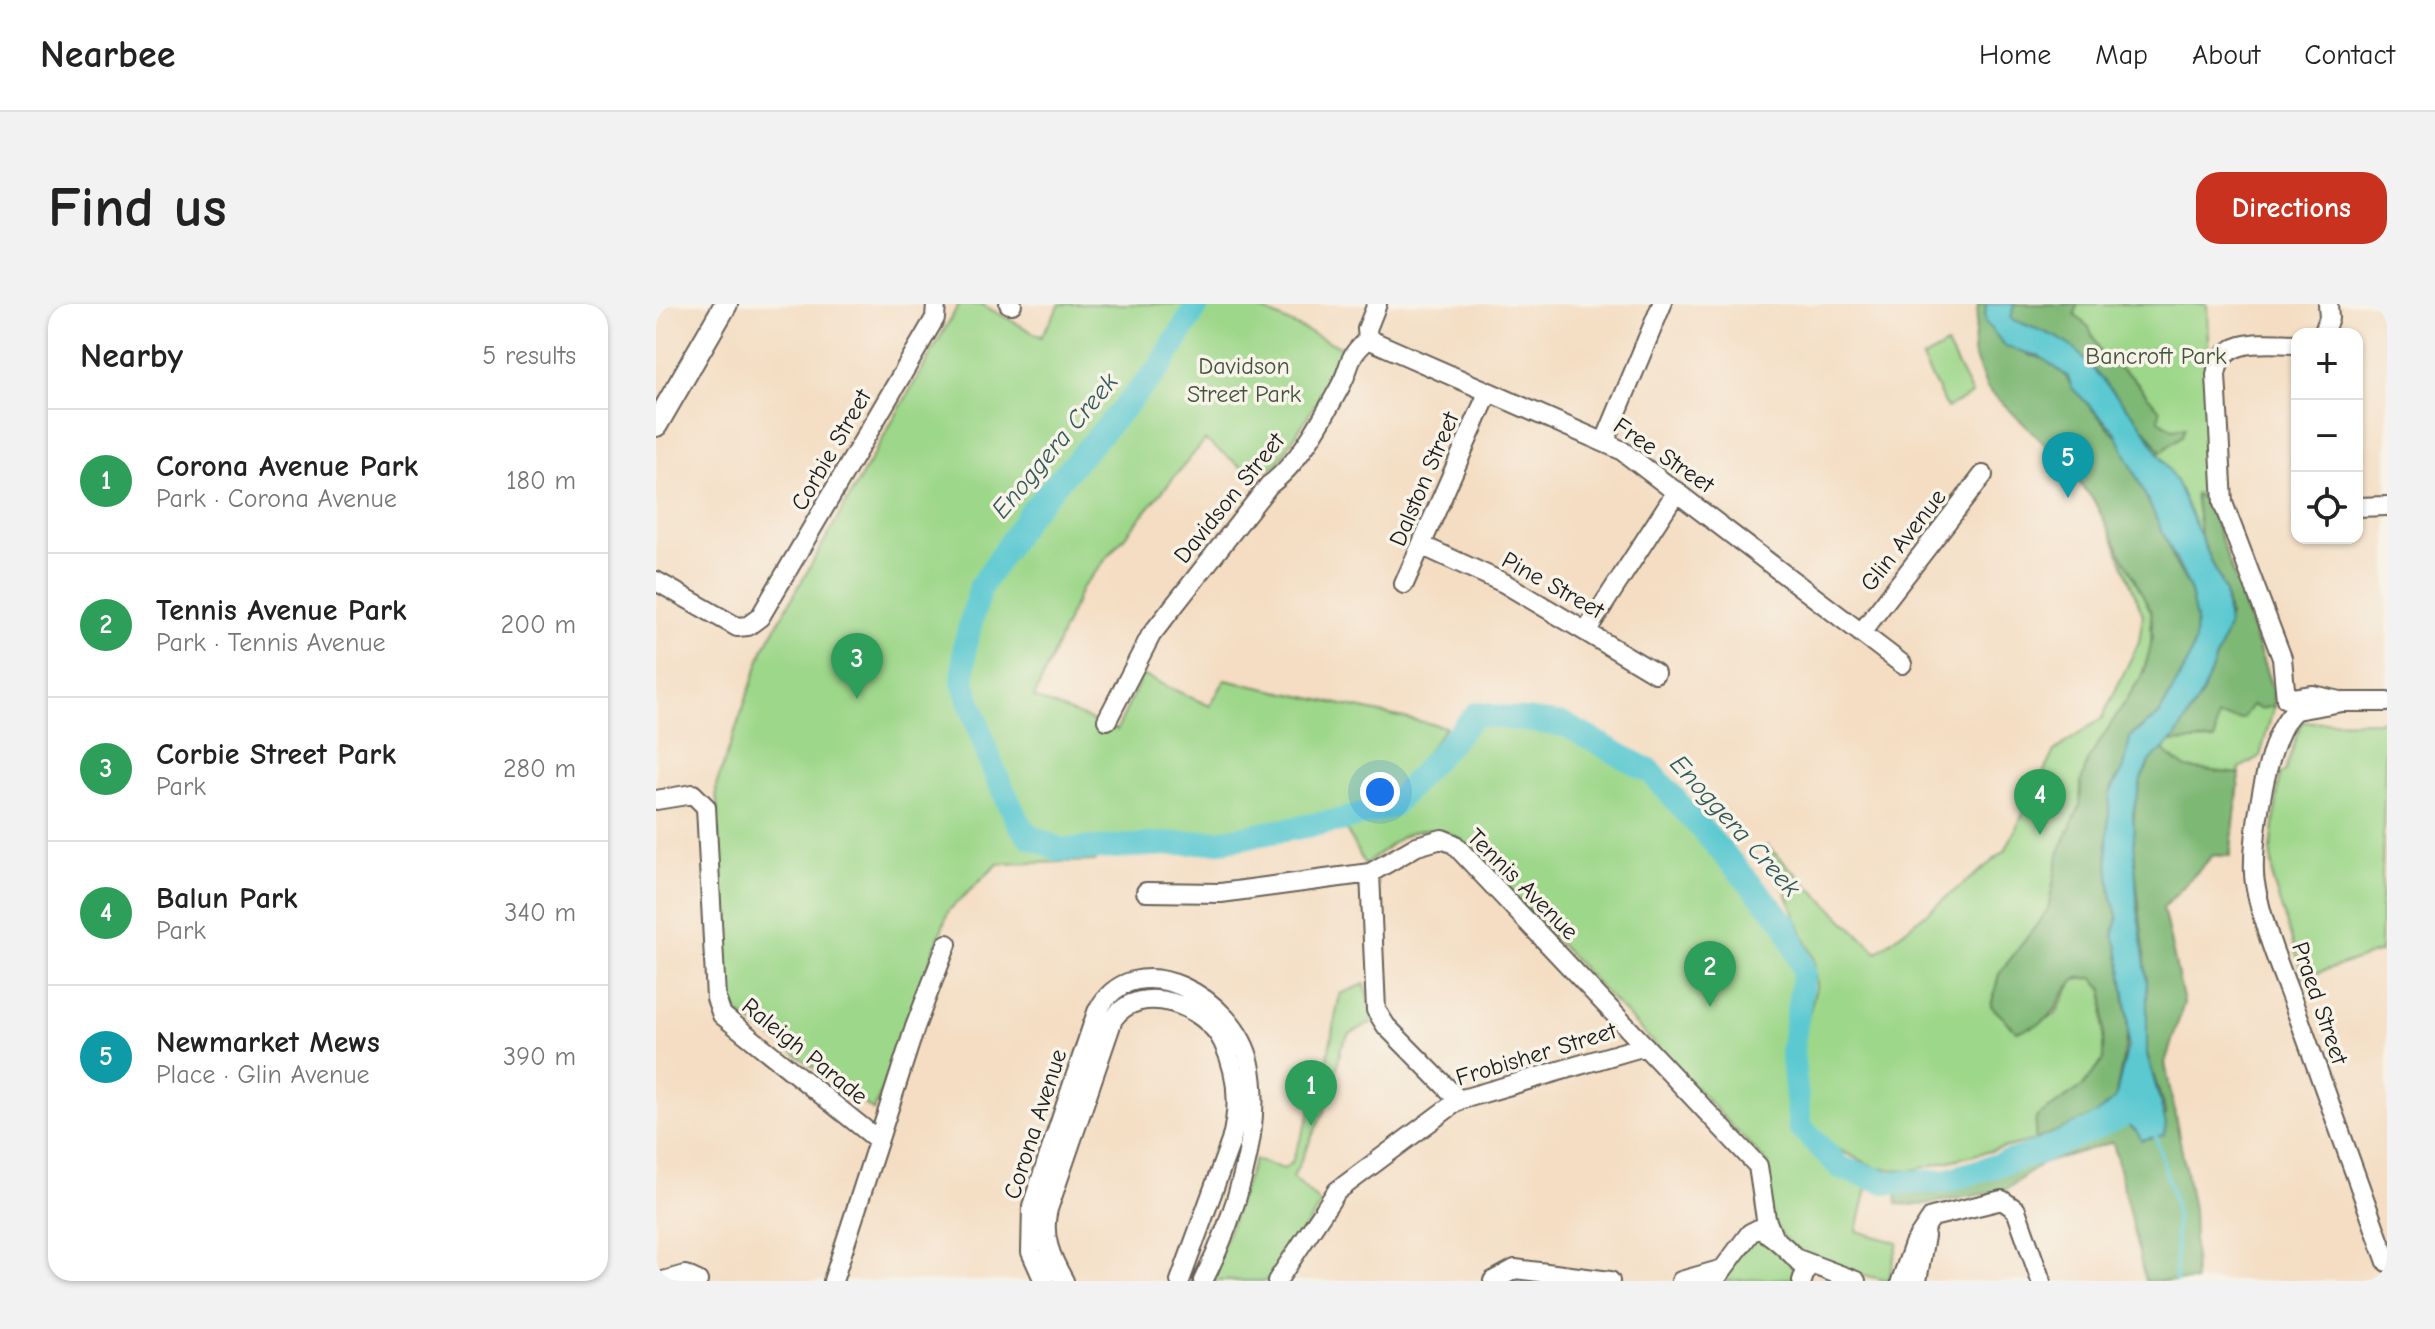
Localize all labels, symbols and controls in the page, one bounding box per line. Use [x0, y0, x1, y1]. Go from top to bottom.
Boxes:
text: Nearbee [40, 33, 175, 77]
text: Home [1979, 39, 2051, 71]
text: Map [2095, 39, 2148, 71]
text: About [2192, 39, 2260, 71]
text: Contact [2304, 39, 2395, 71]
button: Directions [2196, 172, 2387, 244]
text: Find us [48, 176, 227, 240]
map controls [2291, 328, 2363, 544]
button: + [2291, 328, 2363, 400]
text: Nearby [80, 336, 183, 376]
text: 5 results [482, 341, 576, 371]
park label: Bancroft Park [2085, 342, 2227, 370]
park label: Davidson Street Park [1187, 352, 1301, 408]
water label: Enoggera Creek [986, 367, 1125, 525]
street label: Corbie Street [785, 383, 878, 516]
button: − [2291, 400, 2363, 472]
street label: Dalston Street [1383, 407, 1465, 550]
street label: Free Street [1608, 411, 1720, 499]
street label: Davidson Street [1168, 426, 1291, 569]
pin: 5 [2042, 432, 2094, 498]
text: Corona Avenue Park [156, 449, 418, 484]
text: 1 [101, 466, 111, 496]
text: 180 m [506, 466, 576, 496]
button: locate [2291, 472, 2363, 544]
street label: Glin Avenue [1854, 483, 1952, 597]
text: Park · Corona Avenue [156, 484, 397, 514]
street label: Pine Street [1497, 546, 1610, 625]
text: Tennis Avenue Park [156, 593, 407, 628]
text: 2 [100, 610, 112, 640]
text: 200 m [501, 610, 576, 640]
text: Park · Tennis Avenue [156, 628, 386, 658]
pin: 3 [831, 633, 883, 699]
text: Corbie Street Park [156, 737, 396, 772]
water label: Enoggera Creek [1664, 749, 1807, 903]
text: 3 [100, 754, 112, 784]
text: 280 m [503, 754, 576, 784]
pin: 4 [2014, 769, 2066, 835]
text: Park [156, 772, 206, 802]
your location [1360, 772, 1400, 812]
street label: Tennis Avenue [1462, 823, 1584, 945]
text: Balun Park [156, 881, 298, 916]
text: 4 [100, 898, 112, 928]
text: 340 m [504, 898, 576, 928]
text: Park [156, 916, 206, 946]
street label: Praed Street [2286, 938, 2354, 1069]
pin: 2 [1684, 941, 1736, 1007]
street label: Raleigh Parade [736, 992, 874, 1110]
street label: Frobisher Street [1452, 1016, 1621, 1092]
text: Newmarket Mews [156, 1025, 380, 1060]
text: 5 [99, 1042, 113, 1072]
text: 390 m [503, 1042, 576, 1072]
street label: Corona Avenue [998, 1045, 1072, 1203]
text: Place · Glin Avenue [156, 1060, 370, 1090]
pin: 1 [1285, 1060, 1337, 1126]

